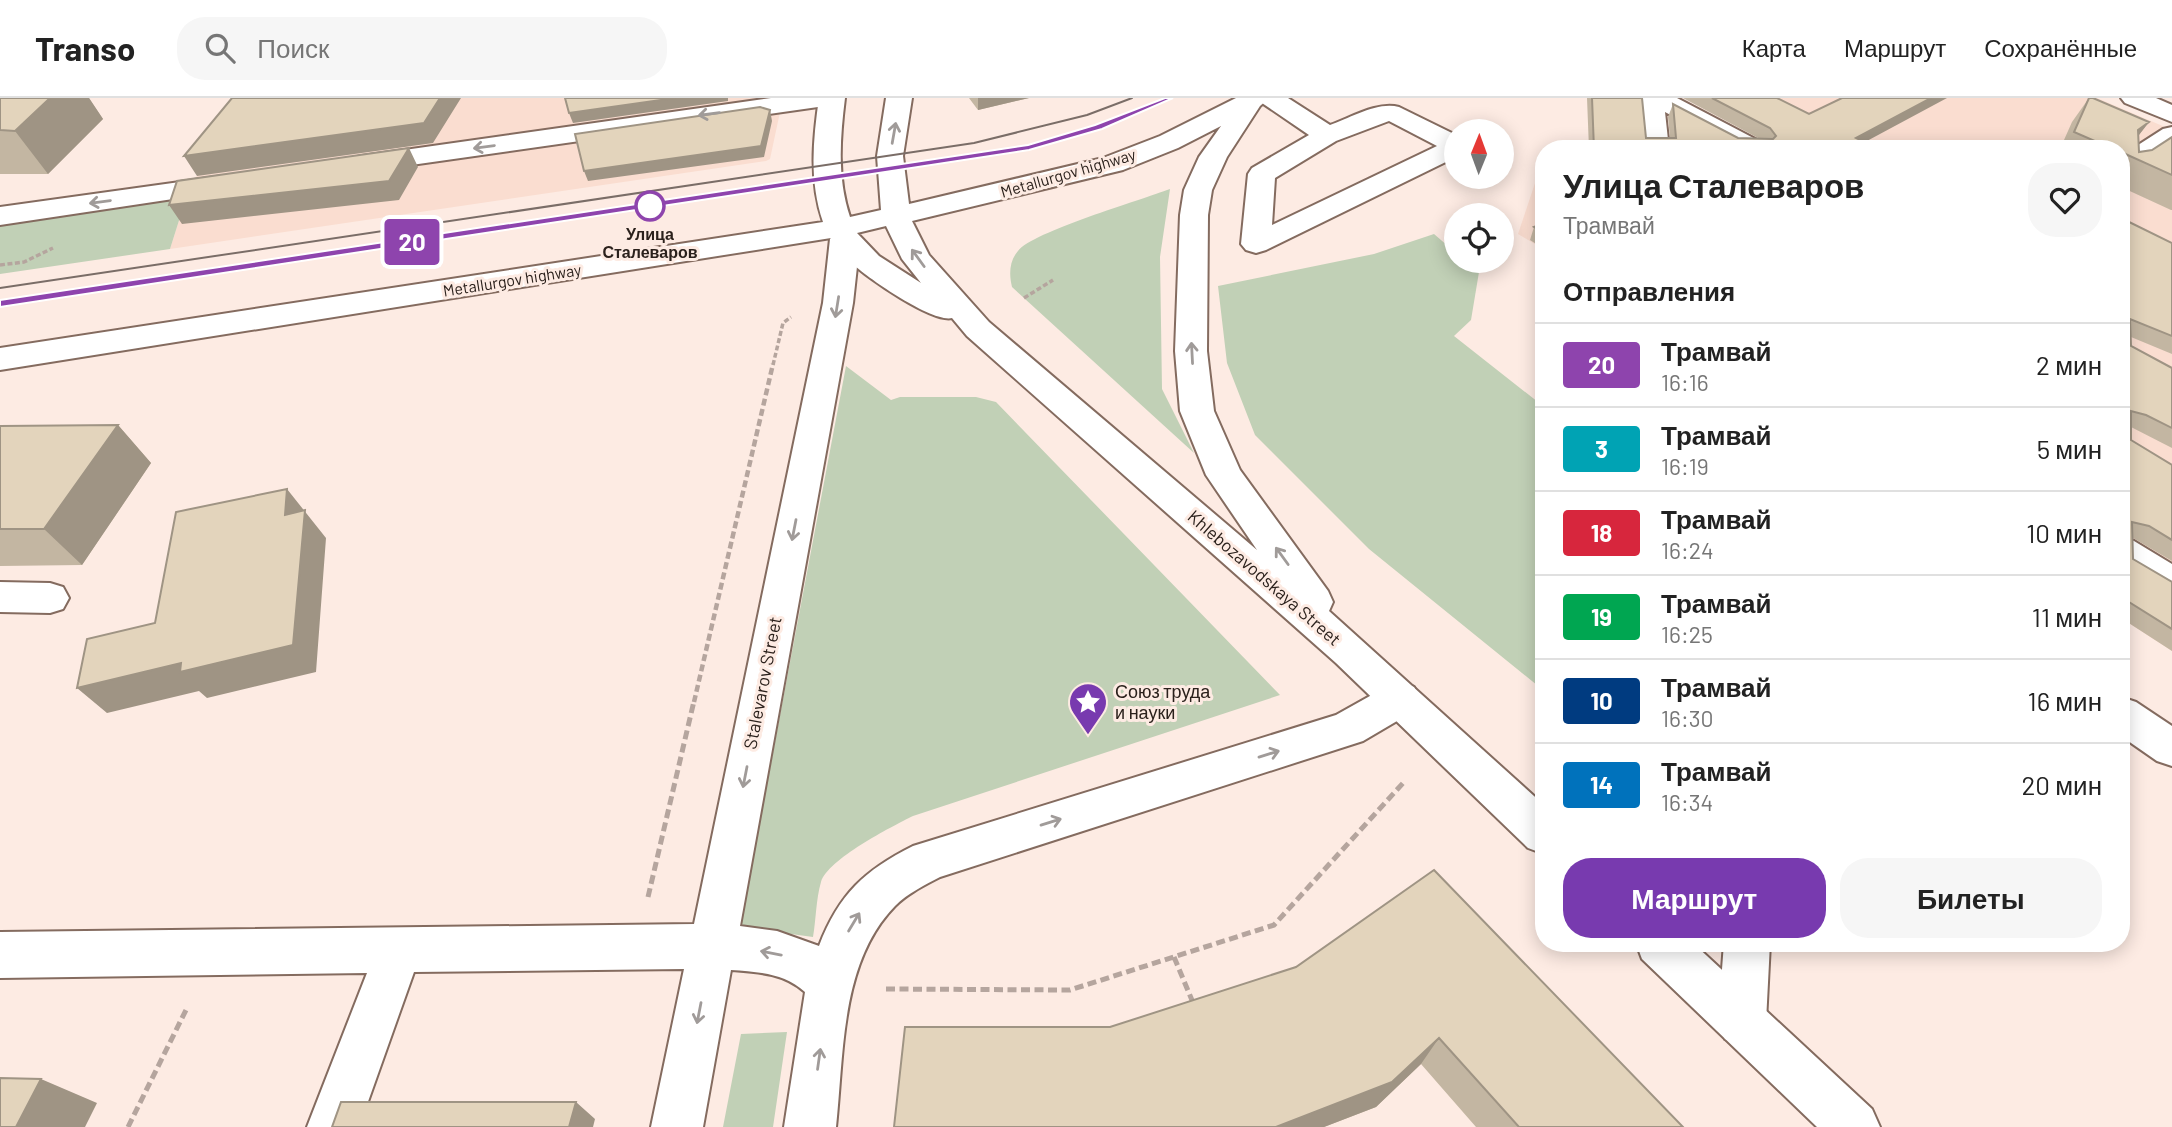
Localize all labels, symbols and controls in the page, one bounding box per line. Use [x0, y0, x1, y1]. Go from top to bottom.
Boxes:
search box [177, 17, 667, 80]
text: Transo [35, 28, 135, 68]
icon: search [201, 29, 239, 67]
text: Поиск [257, 32, 329, 63]
text: Карта [1742, 33, 1806, 62]
text: Маршрут [1844, 33, 1946, 62]
text: Сохранённые [1984, 33, 2137, 62]
one-way arrow [699, 108, 721, 121]
north arrow [1444, 119, 1514, 189]
map controls [1444, 119, 1514, 273]
one-way arrow [888, 122, 901, 145]
one-way arrow [473, 140, 496, 153]
street label: Metallurgov highway [998, 144, 1138, 201]
button: heart [2028, 163, 2102, 237]
text: Улица Сталеваров [1563, 165, 1864, 205]
marker: Улица Сталеваров [635, 191, 665, 221]
one-way arrow [89, 195, 112, 208]
button: locate [1444, 203, 1514, 273]
text: Трамвай [1563, 211, 1655, 239]
line badge: 20 [380, 219, 444, 265]
place label: Улица Сталеваров [602, 224, 698, 261]
text: 20 [398, 227, 426, 256]
one-way arrow [911, 249, 925, 268]
street label: Metallurgov highway [441, 259, 583, 300]
text: Отправления [1563, 275, 1735, 306]
one-way arrow [830, 295, 843, 318]
text: Трамвай [1661, 335, 1772, 366]
one-way arrow [1185, 342, 1198, 365]
text: 2 мин [2036, 349, 2102, 380]
text: 20 [1588, 350, 1615, 379]
text: 16:16 [1661, 368, 1709, 396]
text: Трамвай [1661, 419, 1772, 450]
text: 5 мин [2037, 433, 2102, 464]
text: 3 [1595, 434, 1608, 463]
text: 16:19 [1661, 452, 1709, 480]
text: Трамвай [1661, 503, 1772, 534]
street label: Khlebozavodskaya Street [1184, 505, 1346, 650]
text: 10 мин [2026, 517, 2102, 548]
one-way arrow [786, 518, 800, 541]
text: 18 [1591, 518, 1612, 547]
text: 16:24 [1661, 536, 1714, 564]
one-way arrow [1275, 547, 1289, 566]
text: Трамвай [1661, 587, 1772, 618]
text: 11 мин [2032, 601, 2102, 632]
text: 19 [1591, 602, 1612, 631]
street label: Stalevarov Street [738, 615, 786, 751]
text: 16:25 [1661, 620, 1713, 648]
text: Трамвай [1661, 671, 1772, 702]
place label: Союз труда и науки [1115, 680, 1211, 723]
place icon: Союз труда и науки [1067, 681, 1109, 736]
text: 16 мин [2028, 685, 2102, 716]
text: 10 [1590, 686, 1613, 715]
text: 16:30 [1661, 704, 1714, 732]
one-way arrow [1257, 747, 1279, 759]
text: Трамвай [1661, 755, 1772, 786]
one-way arrow [738, 765, 751, 788]
text: 20 мин [2021, 769, 2102, 800]
text: 14 [1590, 770, 1613, 799]
text: 16:34 [1661, 788, 1713, 816]
one-way arrow [1040, 815, 1062, 827]
button: Маршрут [1563, 858, 1826, 938]
button: Билеты [1840, 858, 2102, 938]
one-way arrow [847, 913, 861, 933]
one-way arrow [760, 946, 783, 959]
one-way arrow [692, 1001, 706, 1024]
one-way arrow [813, 1049, 826, 1071]

